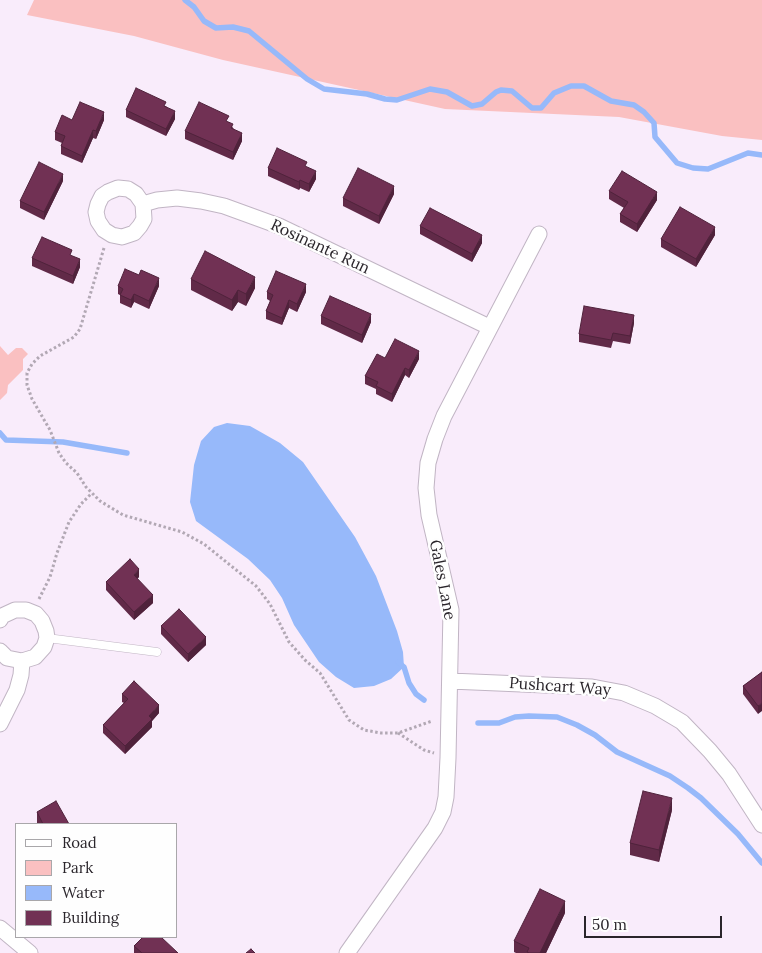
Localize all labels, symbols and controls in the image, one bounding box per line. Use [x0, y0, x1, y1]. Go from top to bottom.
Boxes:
street label: Rosinante Run [267, 216, 373, 278]
street label: Gales Lane [425, 538, 459, 622]
street label: Pushcart Way [508, 674, 612, 700]
legend [15, 823, 178, 938]
text: Road [62, 833, 97, 852]
text: Park [62, 858, 93, 877]
text: Water [62, 883, 104, 902]
scale bar [587, 906, 724, 938]
text: Building [62, 908, 119, 927]
text: 50 m [592, 915, 627, 934]

